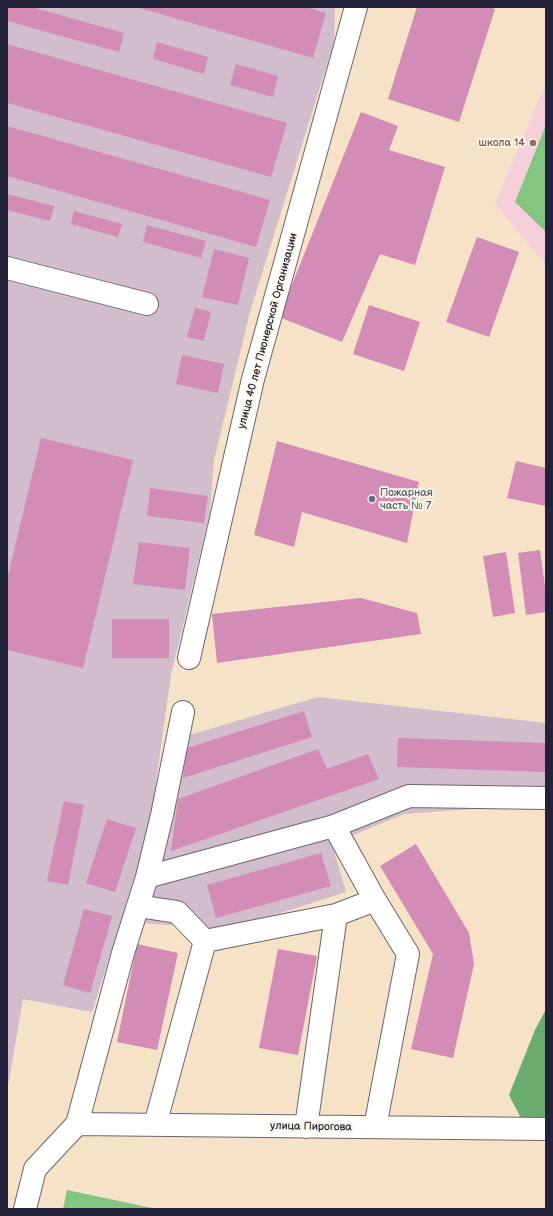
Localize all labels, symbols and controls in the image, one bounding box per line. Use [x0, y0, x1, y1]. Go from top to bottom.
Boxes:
place label: школа 14 [479, 136, 525, 150]
marker: школа 14 [528, 138, 538, 148]
street label: улица 40 лет Пионерской Организации [235, 232, 301, 430]
place label: Пожарная часть № 7 [380, 486, 433, 512]
marker: Пожарная часть № 7 [367, 494, 377, 504]
street label: улица Пирогова [270, 1120, 352, 1134]

